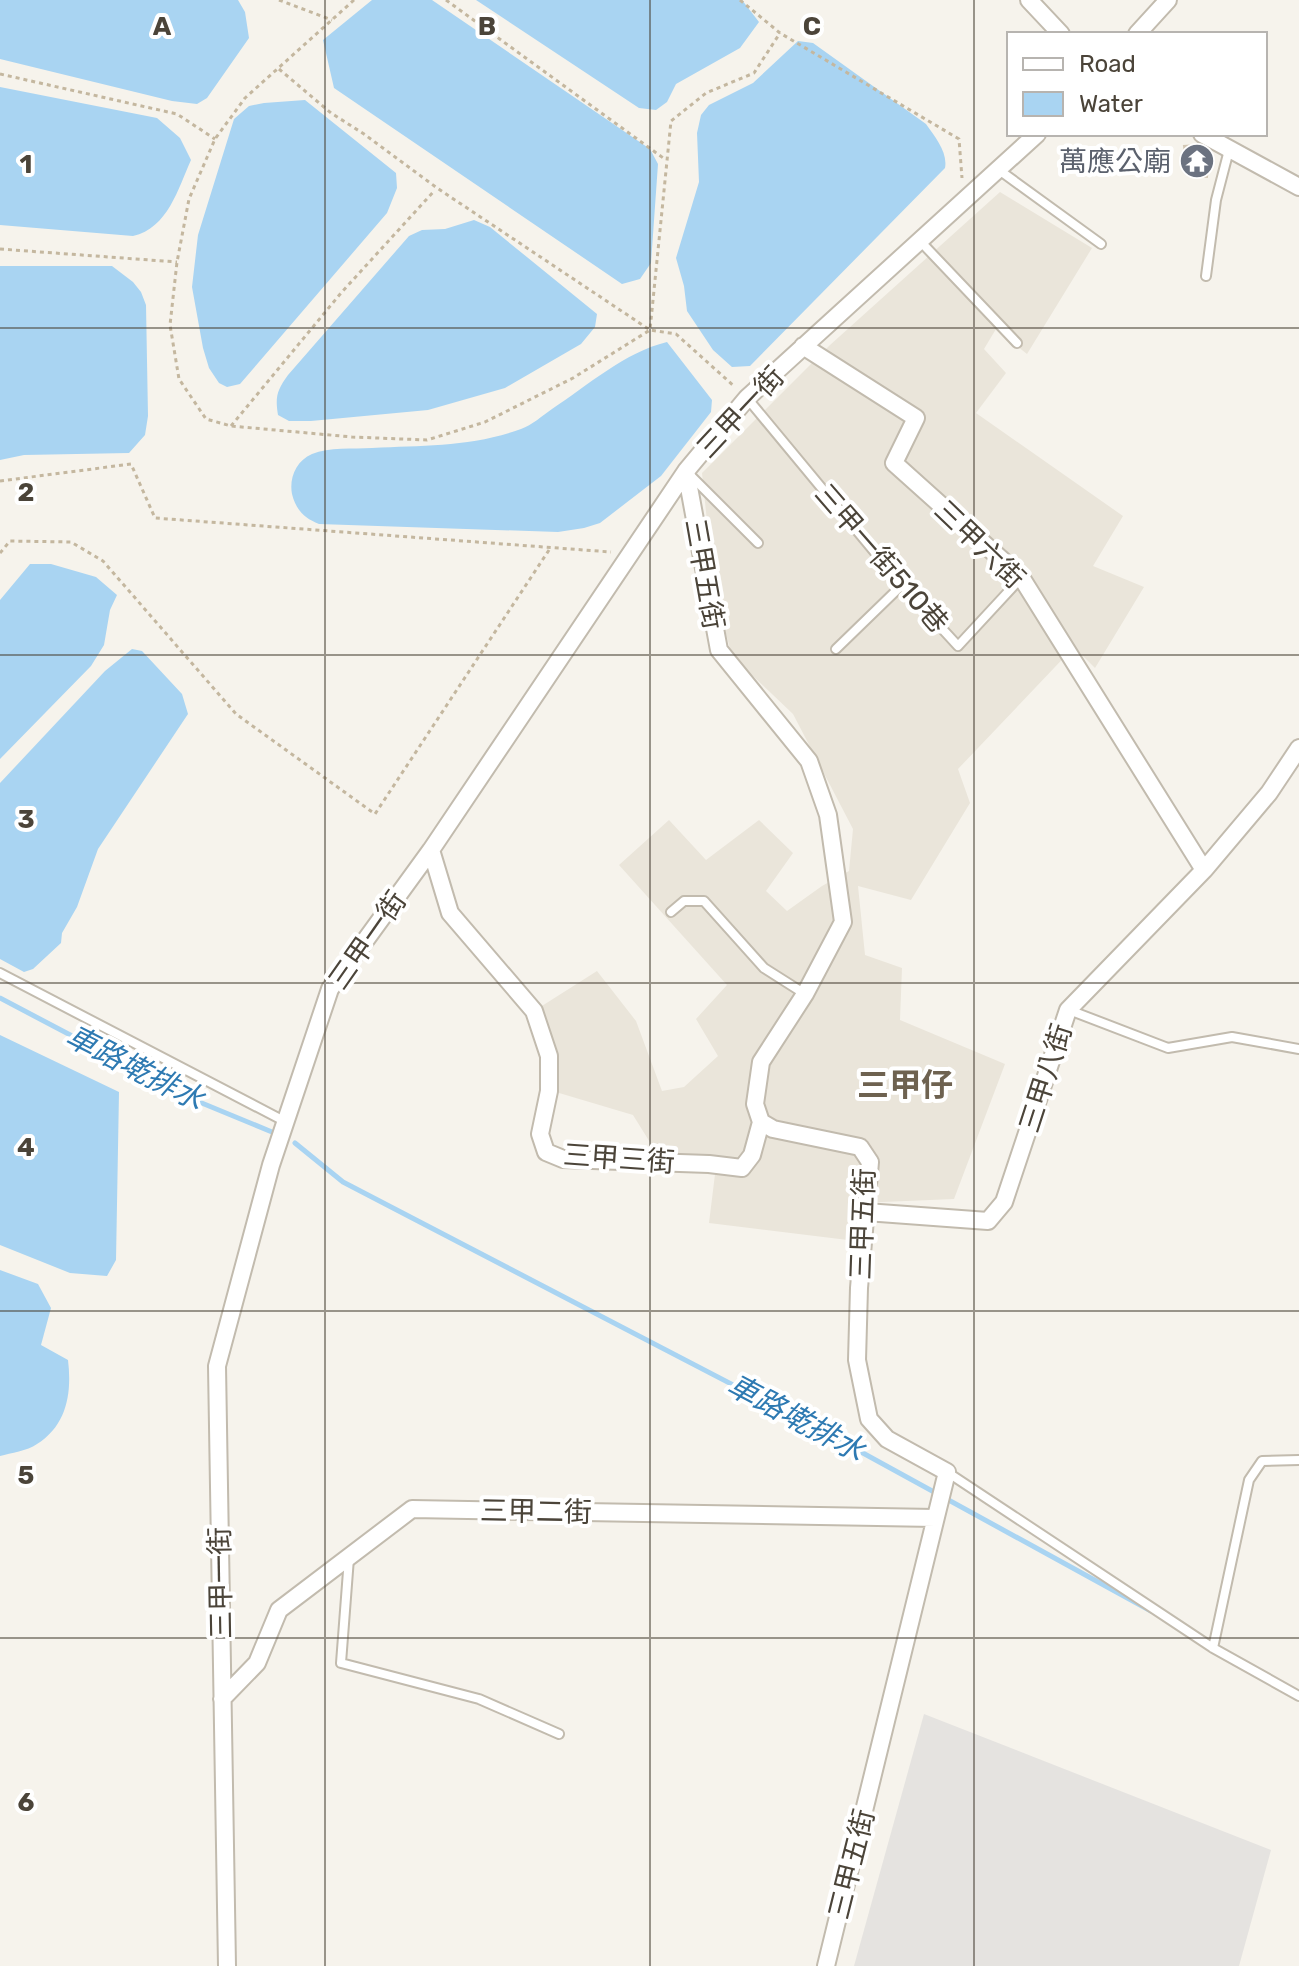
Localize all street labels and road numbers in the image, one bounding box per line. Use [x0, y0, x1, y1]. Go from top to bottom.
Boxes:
street label: 三甲一街 [690, 360, 791, 465]
street label: 三甲一街510巷 [808, 477, 955, 639]
street label: 三甲六街 [928, 494, 1031, 595]
street label: 三甲五街 [679, 516, 730, 632]
street label: 三甲一街 [322, 885, 413, 996]
street label: 三甲八街 [1012, 1020, 1078, 1137]
street label: 三甲三街 [562, 1138, 676, 1179]
street label: 三甲五街 [844, 1167, 881, 1281]
street label: 三甲二街 [480, 1494, 592, 1529]
street label: 三甲一街 [203, 1527, 238, 1639]
street label: 三甲五街 [822, 1806, 881, 1922]

